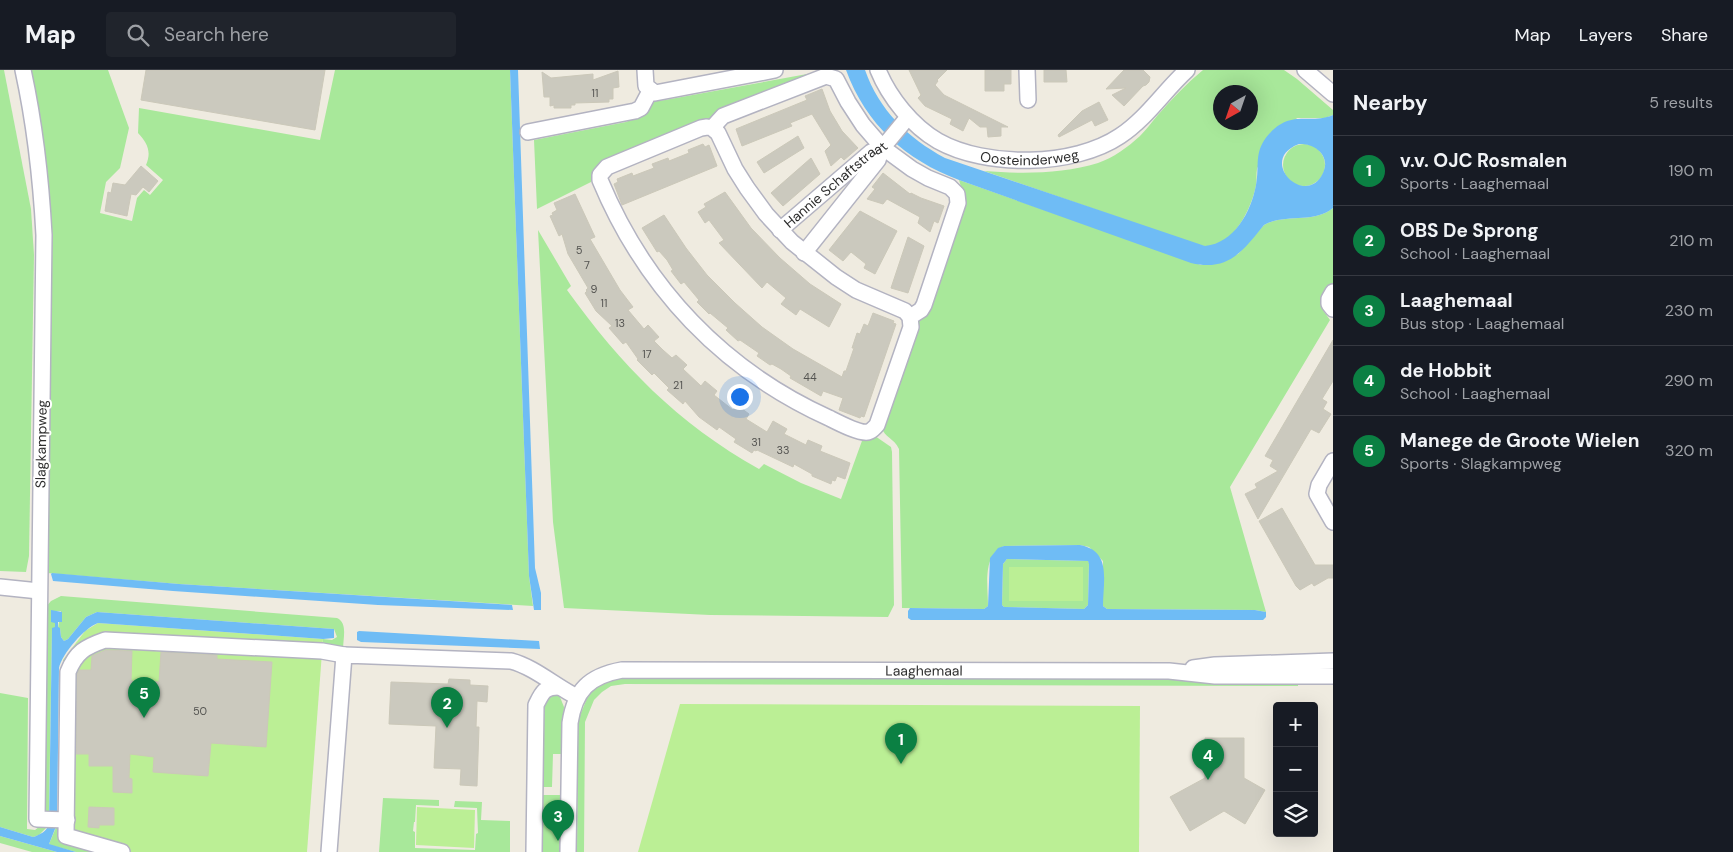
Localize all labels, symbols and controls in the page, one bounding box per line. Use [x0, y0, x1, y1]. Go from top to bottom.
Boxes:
search box [106, 12, 456, 57]
text: Map [25, 19, 76, 50]
icon: search [124, 21, 152, 49]
text: Search here [164, 22, 269, 47]
text: Map [1515, 23, 1551, 47]
text: Layers [1579, 23, 1633, 47]
text: Share [1661, 23, 1708, 47]
north arrow [1213, 85, 1258, 130]
house number: 11 [592, 86, 598, 100]
text: Nearby [1353, 89, 1427, 117]
text: 5 results [1649, 92, 1713, 113]
street label: Hannie Schaftstraat [780, 138, 891, 232]
street label: Oosteinderweg [979, 145, 1081, 169]
text: v.v. OJC Rosmalen [1400, 148, 1567, 173]
text: 1 [1366, 160, 1372, 181]
text: 190 m [1669, 160, 1713, 181]
text: Sports · Laaghemaal [1400, 173, 1549, 194]
text: OBS De Sprong [1400, 218, 1538, 243]
text: 2 [1364, 230, 1374, 251]
text: 210 m [1669, 230, 1713, 251]
house number: 5 [576, 243, 583, 257]
text: School · Laaghemaal [1400, 243, 1550, 264]
house number: 7 [584, 258, 590, 272]
house number: 9 [591, 282, 598, 296]
text: Laaghemaal [1400, 288, 1513, 313]
house number: 11 [601, 296, 607, 310]
text: 3 [1364, 300, 1374, 321]
text: 230 m [1665, 300, 1713, 321]
text: Bus stop · Laaghemaal [1400, 313, 1564, 334]
house number: 13 [615, 316, 625, 330]
house number: 17 [642, 347, 652, 361]
text: de Hobbit [1400, 358, 1492, 383]
house number: 44 [803, 370, 817, 384]
text: 4 [1364, 370, 1374, 391]
text: 290 m [1664, 370, 1713, 391]
house number: 21 [673, 378, 683, 392]
text: School · Laaghemaal [1400, 383, 1550, 404]
your location [727, 384, 753, 410]
street label: Slagkampweg [31, 399, 51, 488]
text: Manege de Groote Wielen [1400, 428, 1639, 453]
house number: 31 [751, 435, 761, 449]
text: 5 [1364, 440, 1374, 461]
text: 320 m [1665, 440, 1713, 461]
house number: 33 [776, 443, 790, 457]
text: Sports · Slagkampweg [1400, 453, 1562, 474]
street label: Laaghemaal [885, 661, 963, 680]
pin: 5 [128, 677, 160, 718]
pin: 2 [431, 687, 463, 728]
map controls [1273, 702, 1318, 837]
button: + [1273, 702, 1318, 747]
house number: 50 [193, 704, 207, 718]
pin: 1 [885, 723, 917, 764]
pin: 4 [1192, 739, 1224, 780]
button: − [1273, 747, 1318, 792]
button: layers [1273, 792, 1318, 837]
pin: 3 [542, 800, 574, 841]

